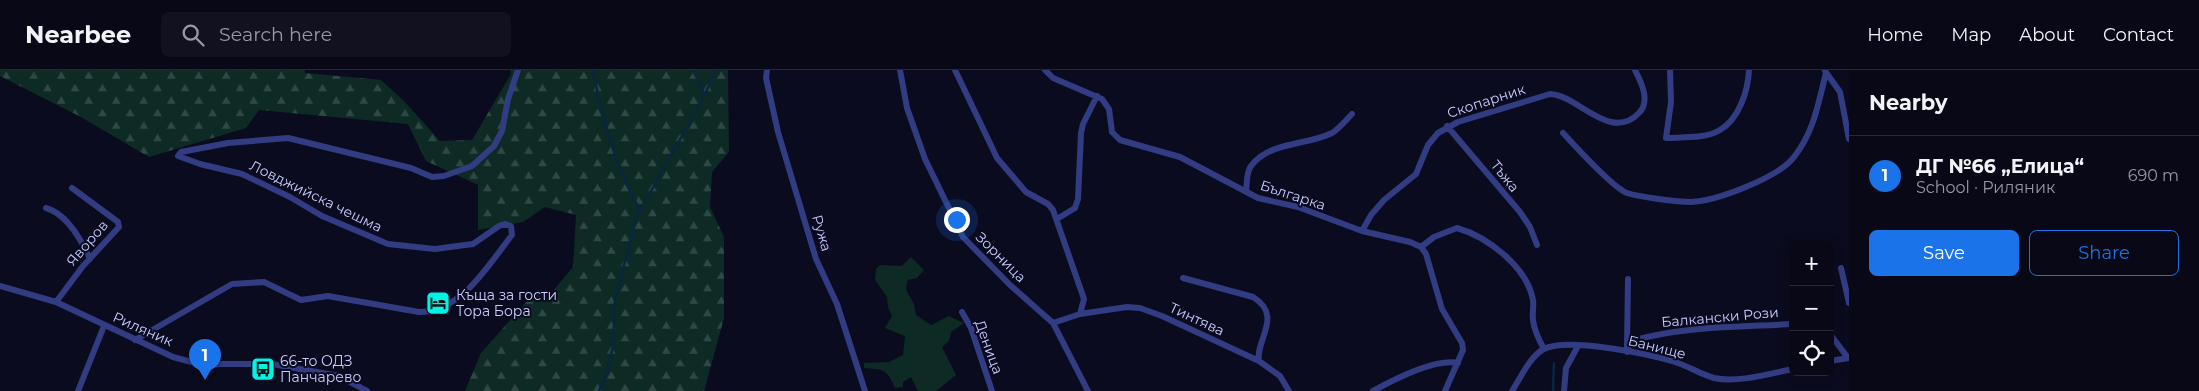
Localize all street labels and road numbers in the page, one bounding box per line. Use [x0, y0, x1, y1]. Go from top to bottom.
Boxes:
street label: Скопарник [1445, 80, 1527, 122]
street label: Ловджийска чешма [247, 156, 385, 236]
street label: Тъжа [1487, 156, 1523, 196]
street label: Българка [1258, 176, 1328, 214]
street label: Ружа [808, 213, 836, 253]
street label: Яворов [62, 216, 112, 270]
street label: Зорница [972, 228, 1030, 286]
street label: Тинтява [1167, 298, 1227, 340]
street label: Балкански Рози [1661, 303, 1779, 331]
street label: Риляник [110, 308, 176, 350]
street label: Деница [971, 317, 1007, 377]
street label: Банище [1626, 331, 1688, 363]

